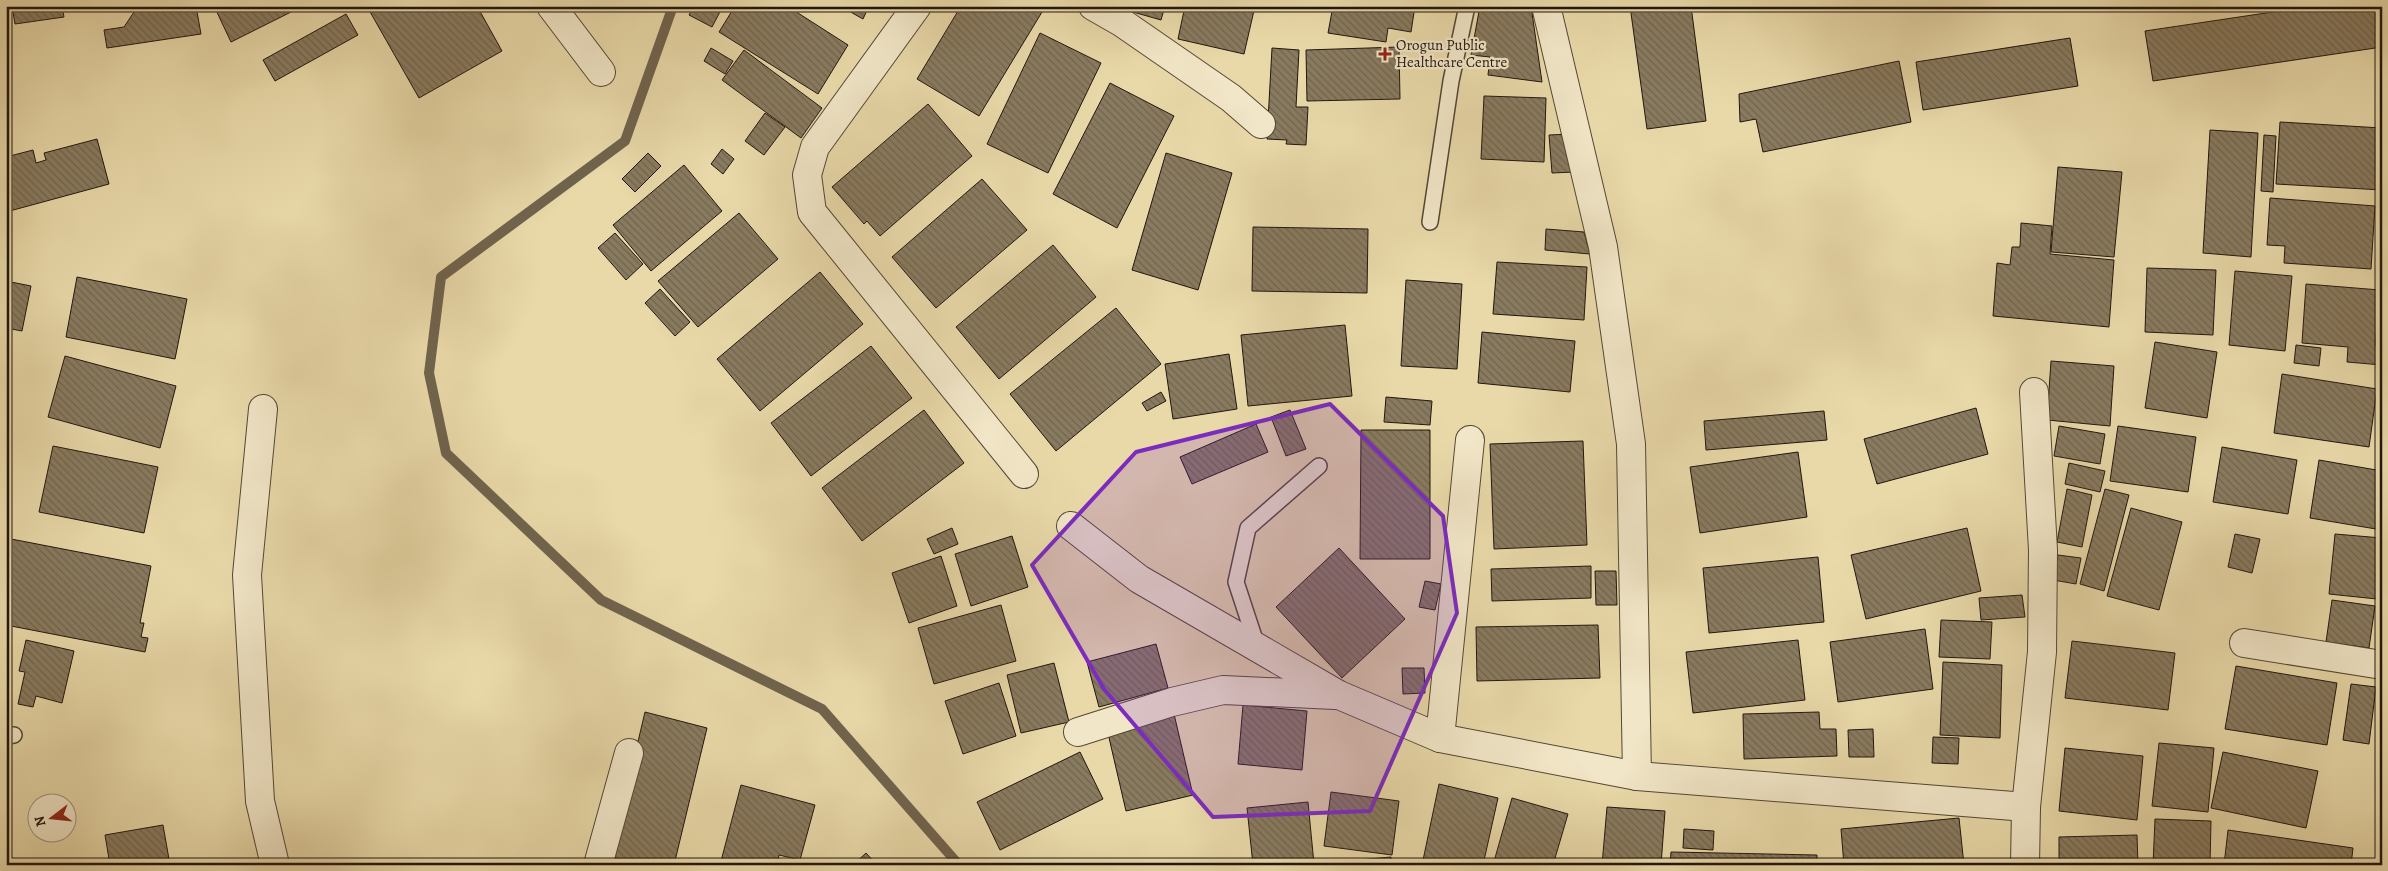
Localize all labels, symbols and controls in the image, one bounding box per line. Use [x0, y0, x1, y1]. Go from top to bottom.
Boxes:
place label: Orogun Public Healthcare Centre [1396, 35, 1507, 72]
marker: Orogun Public Healthcare Centre [1378, 47, 1392, 61]
north arrow [28, 794, 78, 844]
text: N [29, 814, 51, 829]

